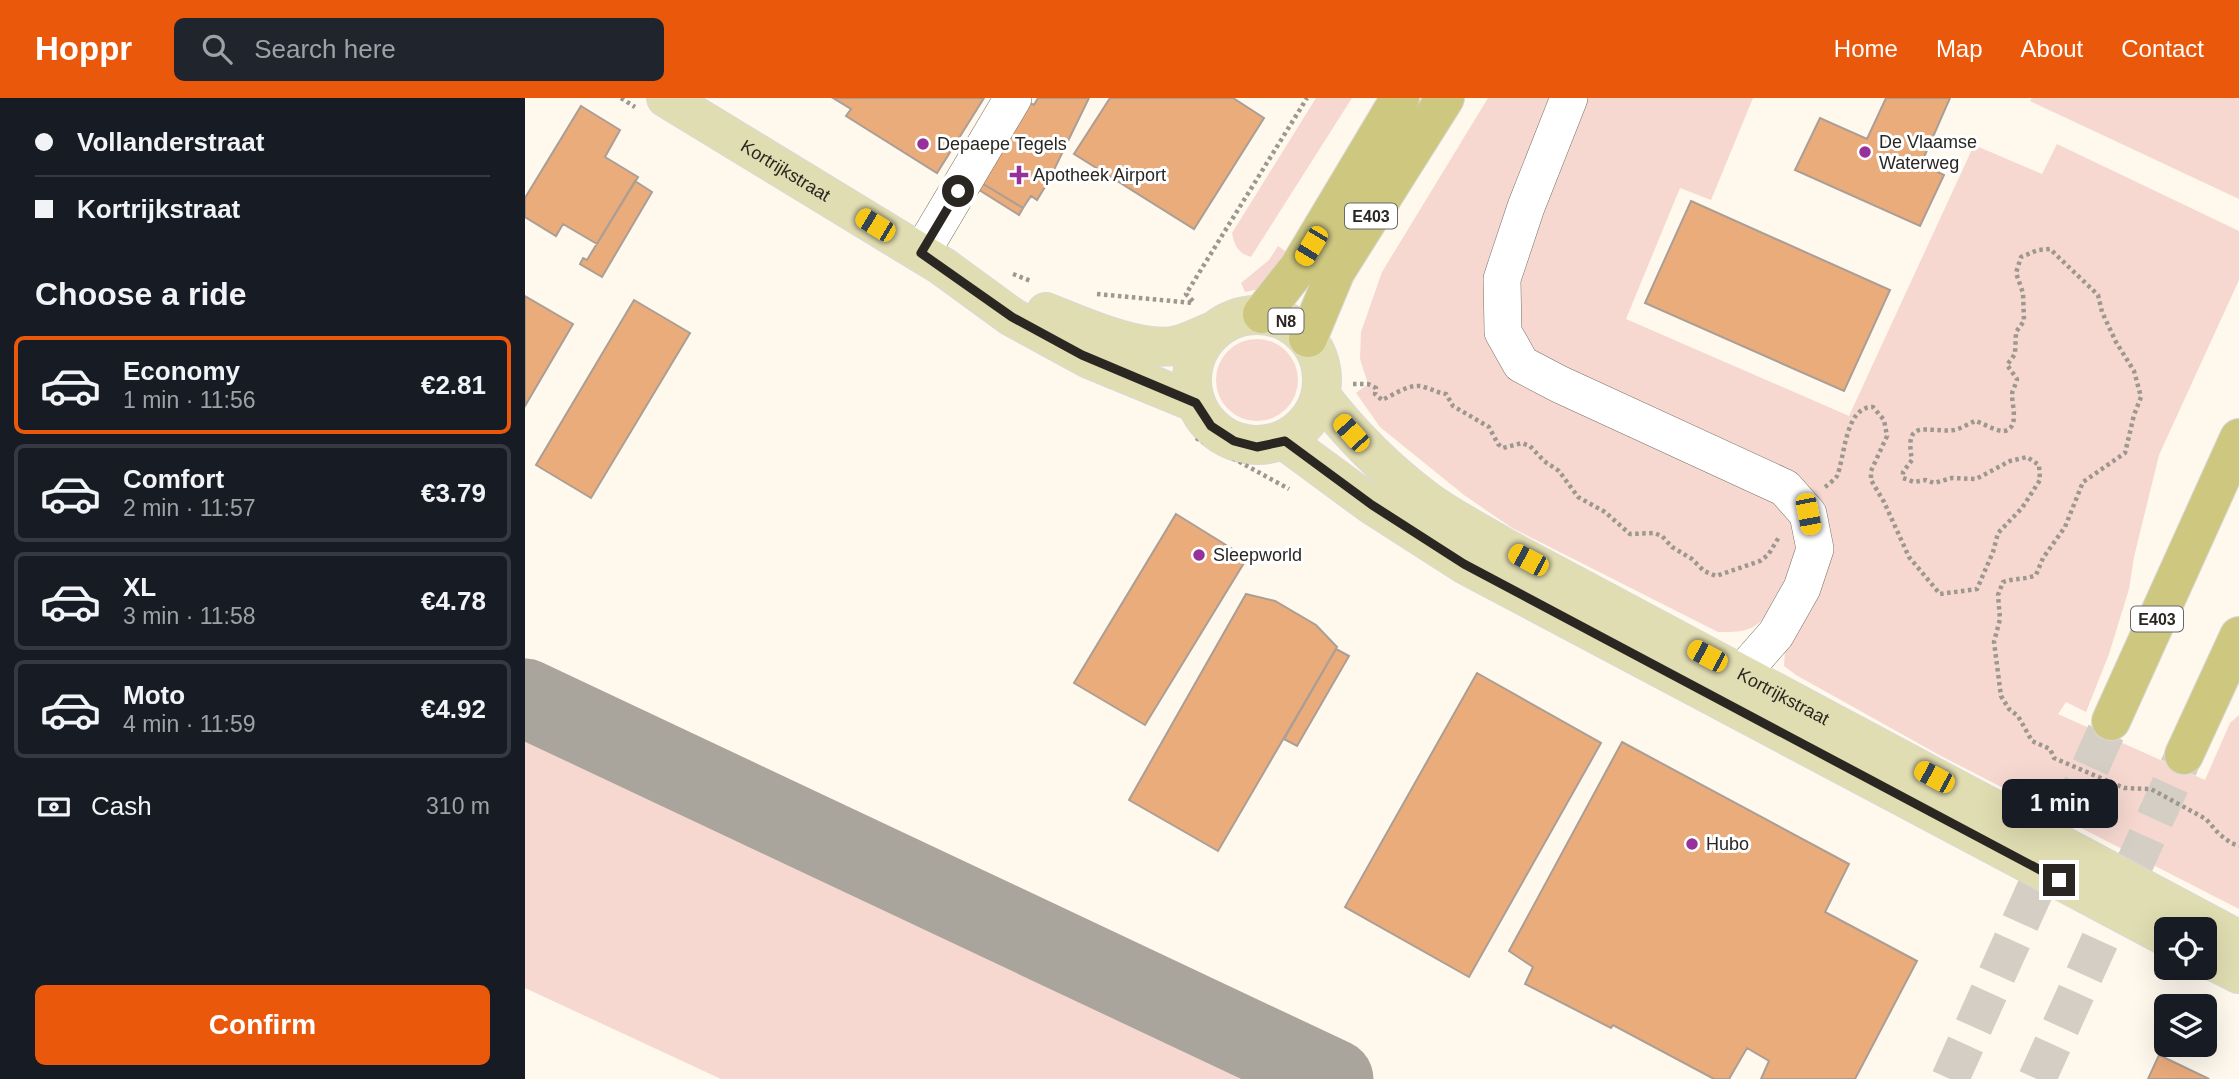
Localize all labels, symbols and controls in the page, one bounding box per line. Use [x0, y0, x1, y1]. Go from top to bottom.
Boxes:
search box [174, 18, 664, 81]
text: Hoppr [35, 30, 132, 67]
icon: search [198, 30, 236, 68]
text: Search here [254, 34, 396, 64]
text: Home [1834, 35, 1898, 62]
text: Map [1936, 35, 1983, 62]
text: About [2021, 35, 2083, 62]
text: Contact [2121, 35, 2204, 62]
text: Vollanderstraat [77, 127, 264, 157]
place label: De Vlaamse Waterweg [1879, 132, 1977, 173]
place label: Depaepe Tegels [937, 134, 1067, 154]
street label: Kortrijkstraat [737, 136, 834, 206]
marker: Depaepe Tegels [915, 136, 931, 152]
marker: De Vlaamse Waterweg [1857, 144, 1873, 160]
place label: Apotheek Airport [1033, 165, 1166, 185]
marker: Apotheek Airport [1011, 167, 1027, 183]
route start [942, 175, 974, 207]
text: Kortrijkstraat [77, 194, 240, 224]
road number: E403 [1345, 204, 1397, 228]
car [852, 205, 899, 245]
car [1292, 223, 1331, 269]
text: Choose a ride [35, 276, 247, 312]
road number: N8 [1269, 308, 1303, 334]
icon: car [39, 354, 102, 417]
text: Economy [123, 356, 240, 386]
text: €2.81 [421, 370, 486, 400]
text: 1 min · 11:56 [123, 387, 256, 413]
car [1330, 410, 1373, 456]
icon: car [39, 462, 102, 525]
text: Comfort [123, 464, 224, 494]
text: €3.79 [421, 478, 486, 508]
car [1794, 491, 1823, 537]
text: 2 min · 11:57 [123, 495, 256, 521]
car [1505, 541, 1552, 579]
place label: Sleepworld [1213, 545, 1302, 565]
marker: Sleepworld [1191, 547, 1207, 563]
icon: car [39, 570, 102, 633]
text: XL [123, 572, 156, 602]
text: €4.78 [421, 586, 486, 616]
text: 3 min · 11:58 [123, 603, 256, 629]
road number: E403 [2131, 606, 2183, 632]
car [1684, 637, 1731, 675]
street label: Kortrijkstraat [1734, 664, 1832, 729]
icon: car [39, 678, 102, 741]
text: Moto [123, 680, 185, 710]
text: €4.92 [421, 694, 486, 724]
text: 4 min · 11:59 [123, 711, 256, 737]
car [1911, 758, 1958, 796]
callout: 1 min [2001, 778, 2117, 828]
icon: cash [35, 788, 73, 826]
text: 1 min [2030, 790, 2090, 816]
text: Cash [91, 791, 152, 821]
text: 310 m [426, 793, 490, 819]
place label: Hubo [1706, 834, 1749, 854]
marker: Hubo [1684, 836, 1700, 852]
route end [2043, 864, 2075, 896]
map controls [2154, 917, 2217, 1057]
button: locate [2154, 917, 2217, 980]
button: Confirm [35, 985, 490, 1065]
button: layers [2154, 994, 2217, 1057]

